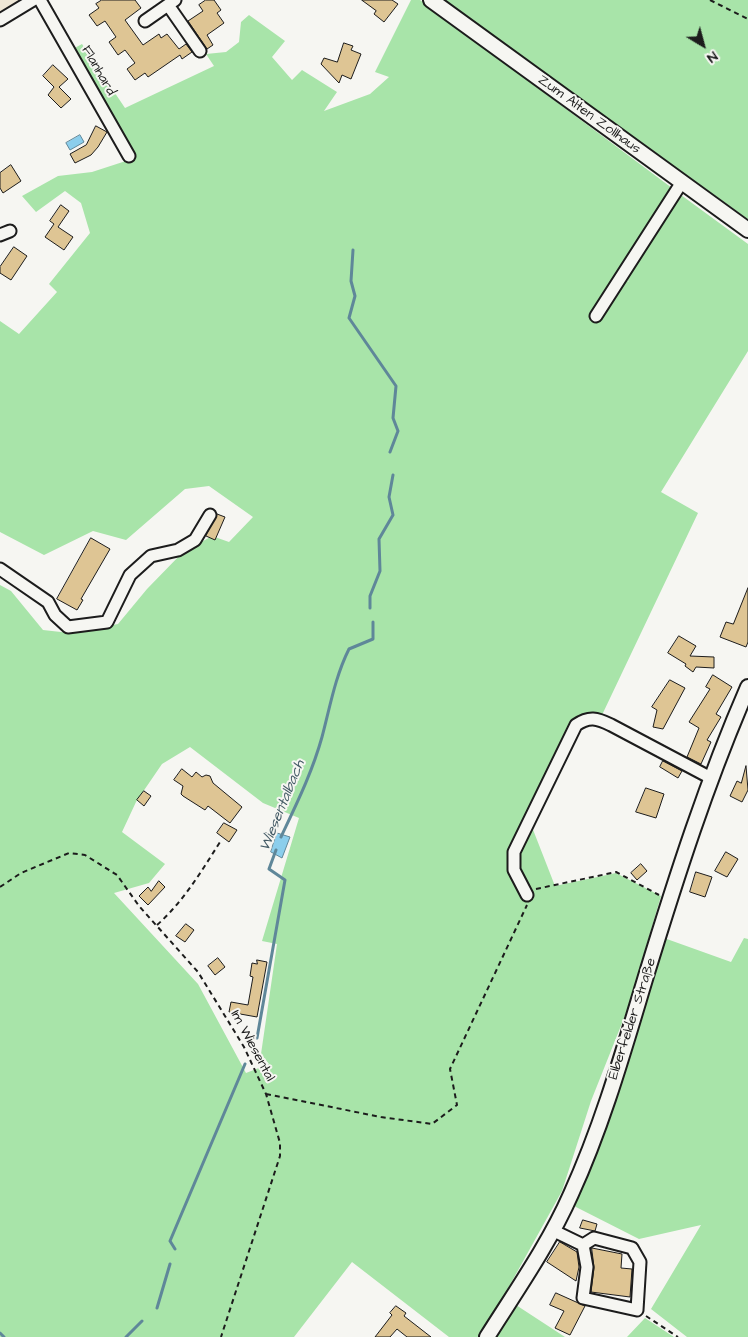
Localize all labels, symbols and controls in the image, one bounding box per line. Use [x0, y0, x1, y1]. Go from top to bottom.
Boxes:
north arrow [678, 20, 728, 70]
street label: Flanhard [77, 43, 119, 99]
text: N [703, 46, 722, 68]
street label: Zum Alten Zollhaus [534, 72, 644, 158]
water label: Wiesentalbach [257, 758, 309, 854]
street label: Elberfelder Straße [605, 956, 661, 1082]
street label: Im Wiesental [226, 1008, 278, 1084]

